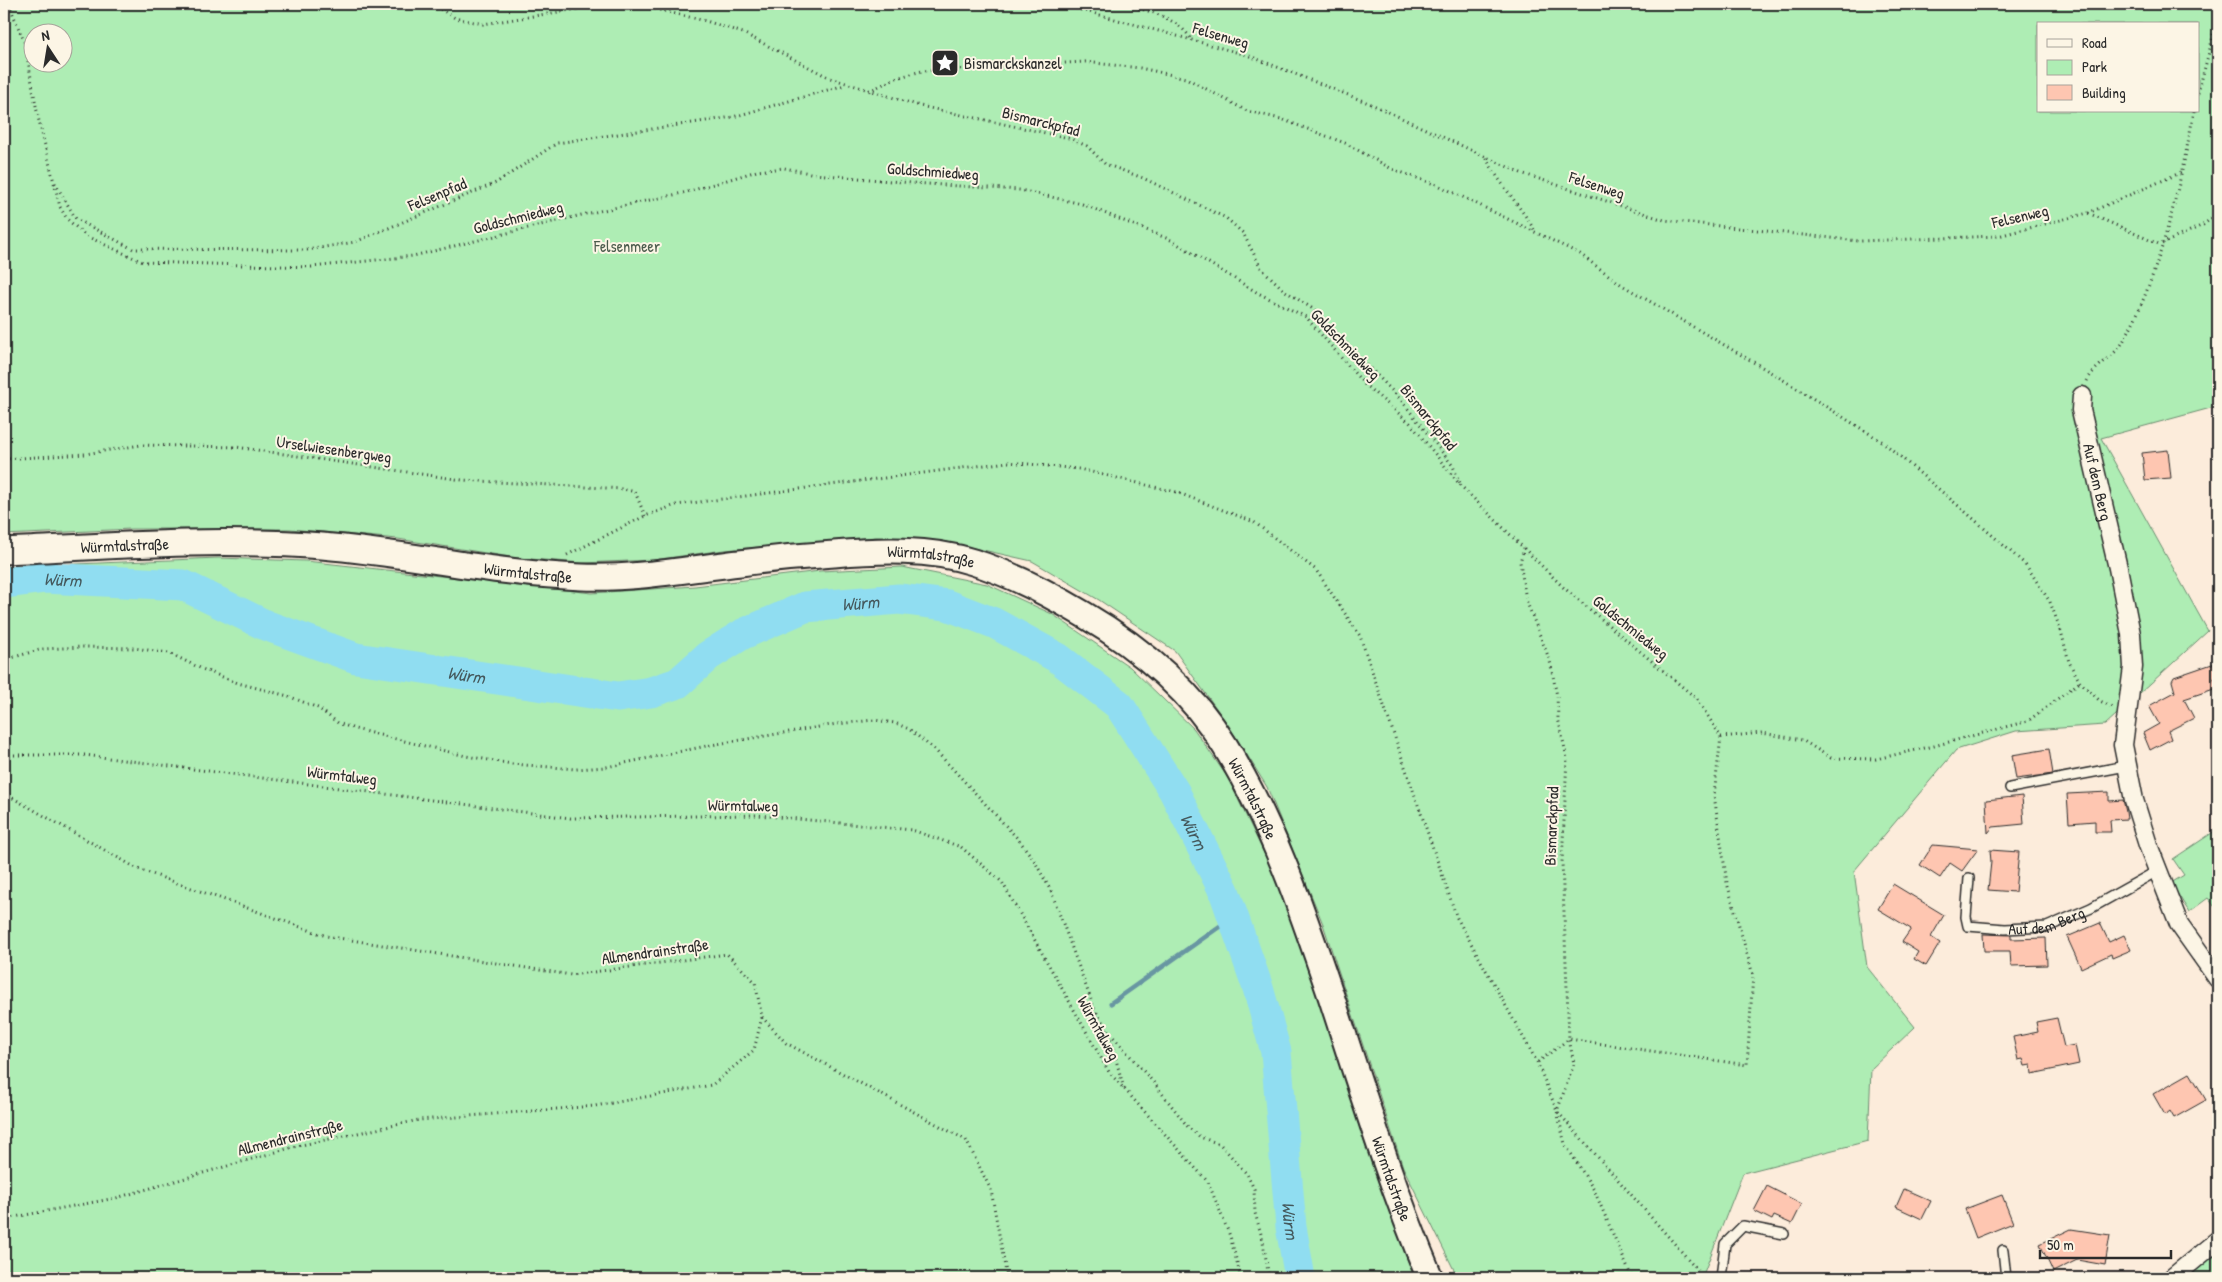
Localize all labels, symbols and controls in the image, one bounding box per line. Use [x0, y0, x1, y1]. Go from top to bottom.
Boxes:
street label: Felsenweg [1189, 16, 1252, 53]
north arrow [22, 22, 72, 72]
legend [2037, 22, 2200, 112]
text: N [40, 25, 51, 45]
text: Road [2082, 32, 2107, 53]
place icon: Bismarckskanzel [930, 48, 960, 78]
place label: Bismarckskanzel [964, 52, 1063, 74]
text: Park [2082, 56, 2107, 77]
text: Building [2082, 82, 2126, 103]
street label: Bismarckpfad [1000, 101, 1082, 141]
street label: Goldschmiedweg [887, 157, 979, 185]
street label: Felsenweg [1565, 165, 1628, 204]
street label: Felsenpfad [403, 172, 470, 217]
street label: Goldschmiedweg [471, 195, 565, 239]
street label: Felsenweg [1989, 199, 2050, 233]
park label: Felsenmeer [593, 235, 660, 257]
street label: Goldschmiedweg [1306, 303, 1386, 385]
street label: Bismarckpfad [1396, 379, 1462, 455]
street label: Urselwiesenbergweg [275, 430, 393, 468]
street label: Auf dem Berg [2078, 441, 2118, 523]
street label: Würmtalstraße [80, 532, 170, 558]
street label: Würmtalstraße [887, 540, 978, 573]
street label: Würmtalstraße [483, 557, 573, 588]
water label: Würm [43, 566, 83, 592]
water label: Würm [840, 588, 881, 616]
street label: Goldschmiedweg [1588, 590, 1674, 664]
water label: Würm [446, 659, 487, 690]
street label: Würmtalstraße [1223, 754, 1283, 843]
street label: Würmtalweg [306, 760, 378, 790]
street label: Bismarckpfad [1539, 786, 1563, 866]
street label: Würmtalweg [708, 793, 778, 817]
water label: Würm [1175, 809, 1214, 855]
street label: Auf dem Berg [2008, 901, 2088, 940]
street label: Allmendrainstraße [600, 933, 710, 969]
street label: Würmtalweg [1072, 992, 1126, 1064]
street label: Allmendrainstraße [235, 1113, 345, 1161]
street label: Würmtalstraße [1367, 1133, 1417, 1225]
water label: Würm [1276, 1201, 1306, 1242]
scale bar [2040, 1227, 2171, 1259]
text: 50 m [2047, 1234, 2074, 1255]

